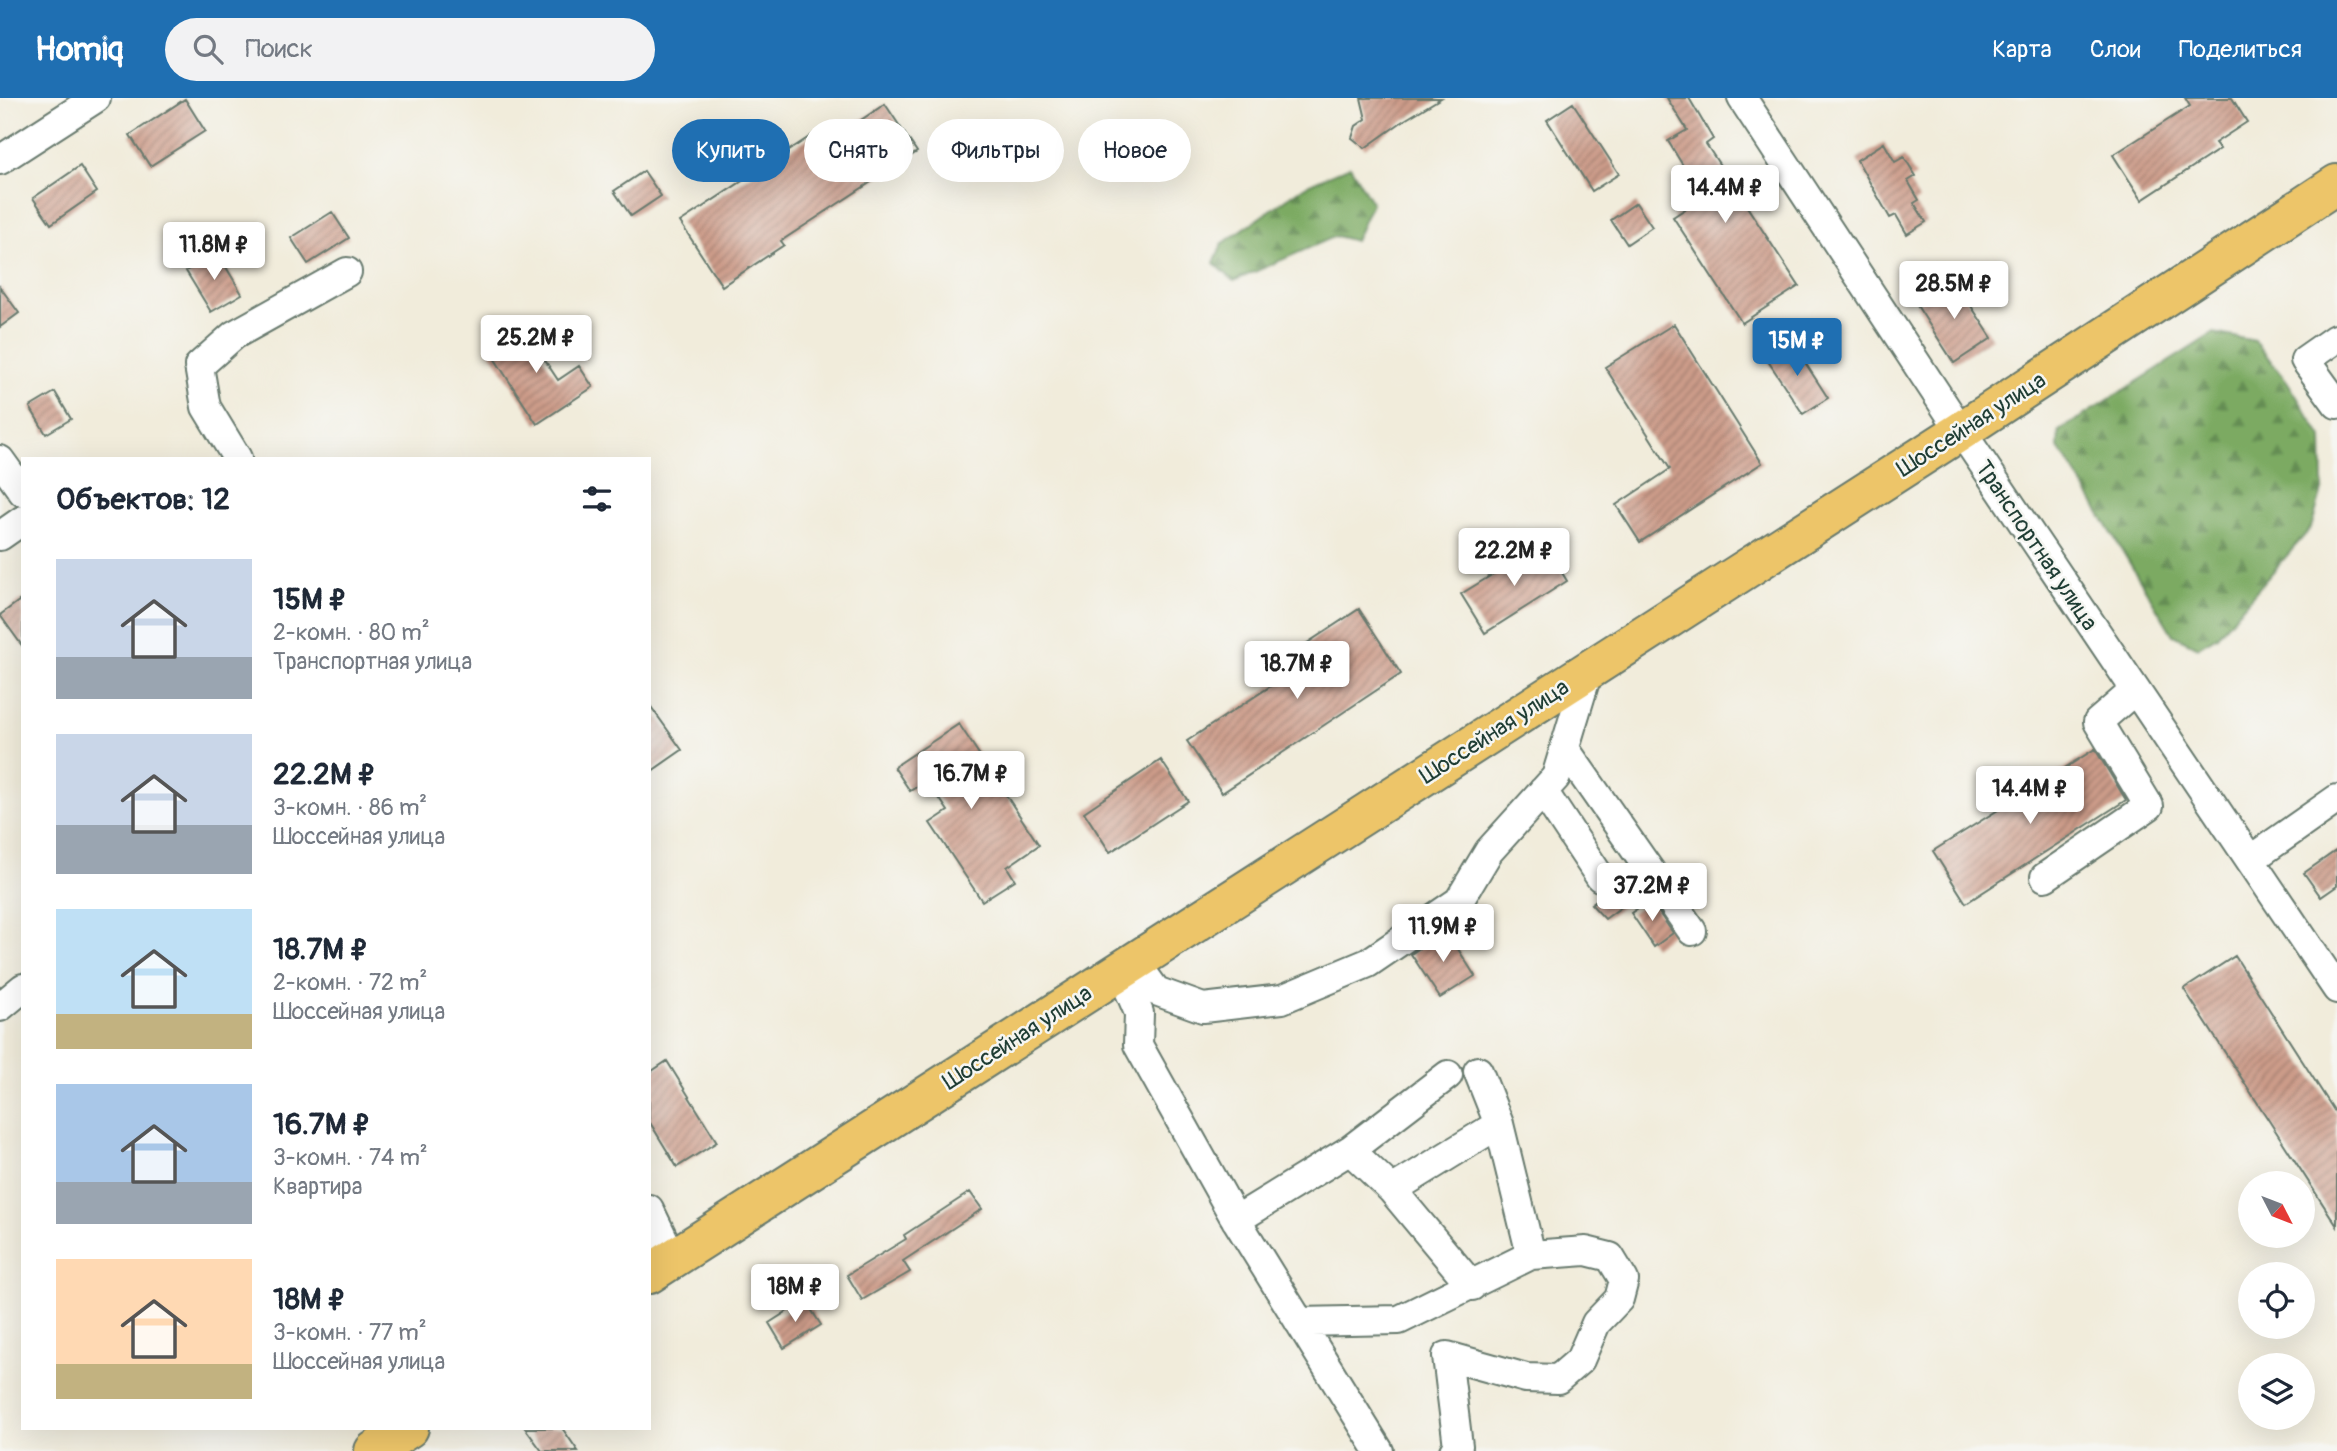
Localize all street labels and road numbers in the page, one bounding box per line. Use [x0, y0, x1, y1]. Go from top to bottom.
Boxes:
street label: Шоссейная улица [1891, 365, 2051, 483]
street label: Транспортная улица [1969, 455, 2104, 636]
street label: Шоссейная улица [1414, 672, 1574, 790]
street label: Шоссейная улица [937, 978, 1097, 1096]

